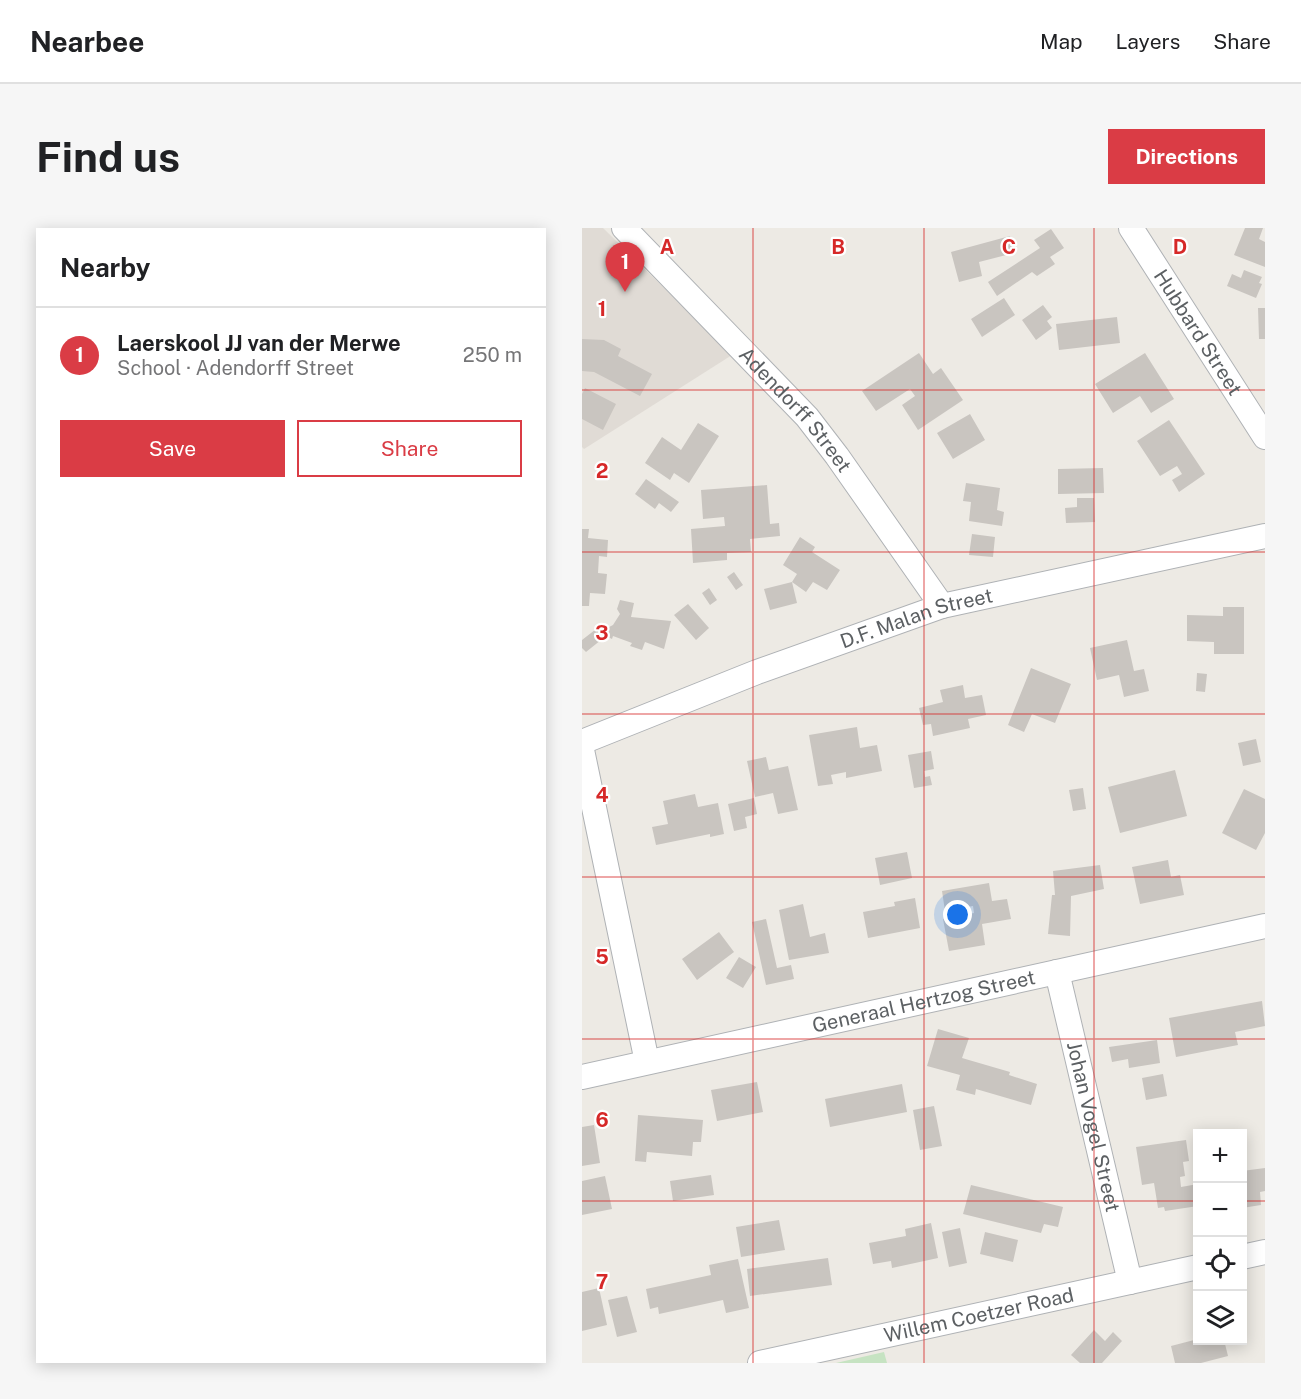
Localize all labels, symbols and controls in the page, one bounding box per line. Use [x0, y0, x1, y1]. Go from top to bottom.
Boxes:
text: Nearbee [30, 25, 144, 58]
text: Map [1040, 29, 1083, 54]
text: Layers [1116, 29, 1180, 54]
text: Share [1213, 29, 1271, 54]
button: Directions [1108, 129, 1265, 184]
text: Find us [36, 132, 180, 181]
text: A [660, 235, 674, 259]
text: B [831, 235, 845, 259]
text: C [1002, 235, 1016, 259]
text: D [1173, 235, 1187, 259]
pin: 1 [606, 242, 645, 292]
text: Nearby [60, 252, 150, 283]
street label: Hubbard Street [1149, 265, 1247, 400]
text: 1 [598, 297, 606, 321]
text: Laerskool JJ van der Merwe [117, 330, 401, 356]
street label: Adendorff Street [734, 342, 857, 477]
text: 1 [75, 343, 84, 367]
text: 250 m [463, 343, 522, 367]
text: School · Adendorff Street [117, 356, 354, 380]
button: Save [60, 420, 285, 477]
button: Share [297, 420, 522, 477]
text: 2 [596, 459, 608, 483]
street label: D.F. Malan Street [837, 583, 995, 653]
text: 3 [595, 621, 609, 645]
text: 4 [595, 783, 609, 807]
your location [943, 900, 972, 929]
text: 5 [595, 945, 609, 969]
street label: Generaal Hertzog Street [810, 965, 1038, 1038]
street label: Johan Vogel Street [1062, 1039, 1125, 1214]
text: 6 [595, 1108, 609, 1132]
map controls [1193, 1129, 1247, 1345]
button: + [1193, 1129, 1247, 1183]
button: − [1193, 1183, 1247, 1237]
button: locate [1193, 1237, 1247, 1291]
text: 7 [596, 1270, 608, 1294]
street label: Willem Coetzer Road [882, 1283, 1076, 1347]
button: layers [1193, 1291, 1247, 1345]

